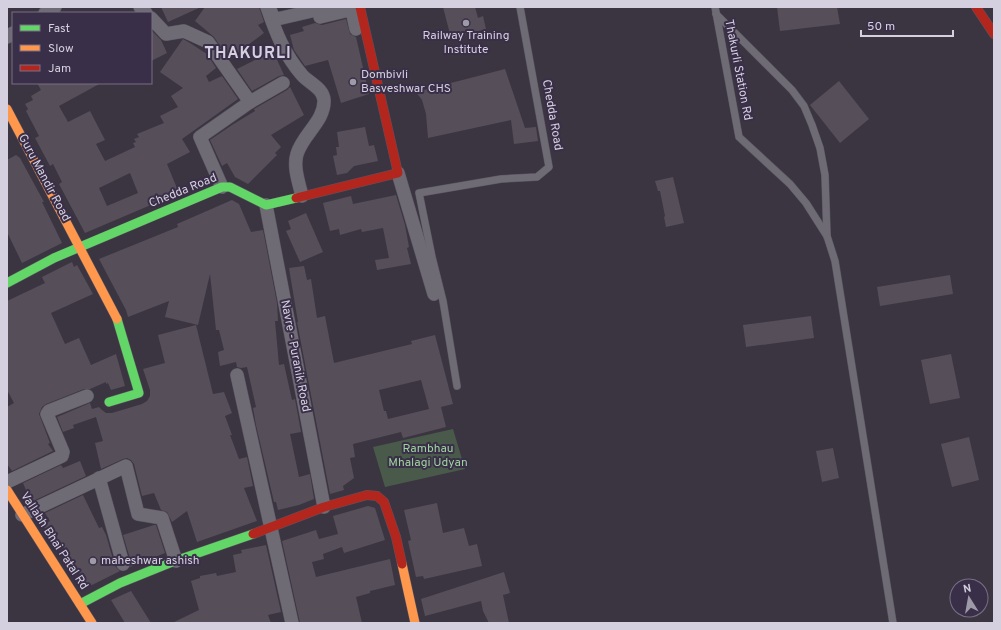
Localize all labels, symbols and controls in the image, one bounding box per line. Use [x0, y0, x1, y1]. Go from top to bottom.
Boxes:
legend [12, 12, 152, 84]
scale bar [861, 12, 953, 38]
marker: Railway Training Institute [461, 18, 471, 28]
street label: Thakurli Station Rd [720, 18, 756, 122]
text: 50 m [867, 19, 895, 35]
text: Fast [48, 21, 70, 37]
place label: Railway Training Institute [422, 28, 510, 58]
text: Slow [48, 41, 74, 57]
district label: THAKURLI [204, 44, 292, 64]
text: Jam [48, 61, 71, 77]
place label: Dombivli Basveshwar CHS [361, 67, 451, 97]
marker: Dombivli Basveshwar CHS [348, 77, 358, 87]
street label: Chedda Road [538, 78, 566, 152]
street label: Guru Mandir Road [14, 131, 74, 225]
street label: Chedda Road [147, 170, 219, 212]
street label: Navre - Puranik Road [276, 299, 314, 413]
park label: Rambhau Mhalagi Udyan [388, 441, 468, 471]
street label: Vallabh Bhai Patal Rd [16, 489, 92, 593]
place label: maheshwar ashish [101, 553, 200, 569]
marker: maheshwar ashish [88, 556, 98, 566]
north arrow [949, 578, 989, 618]
text: N [962, 582, 972, 597]

